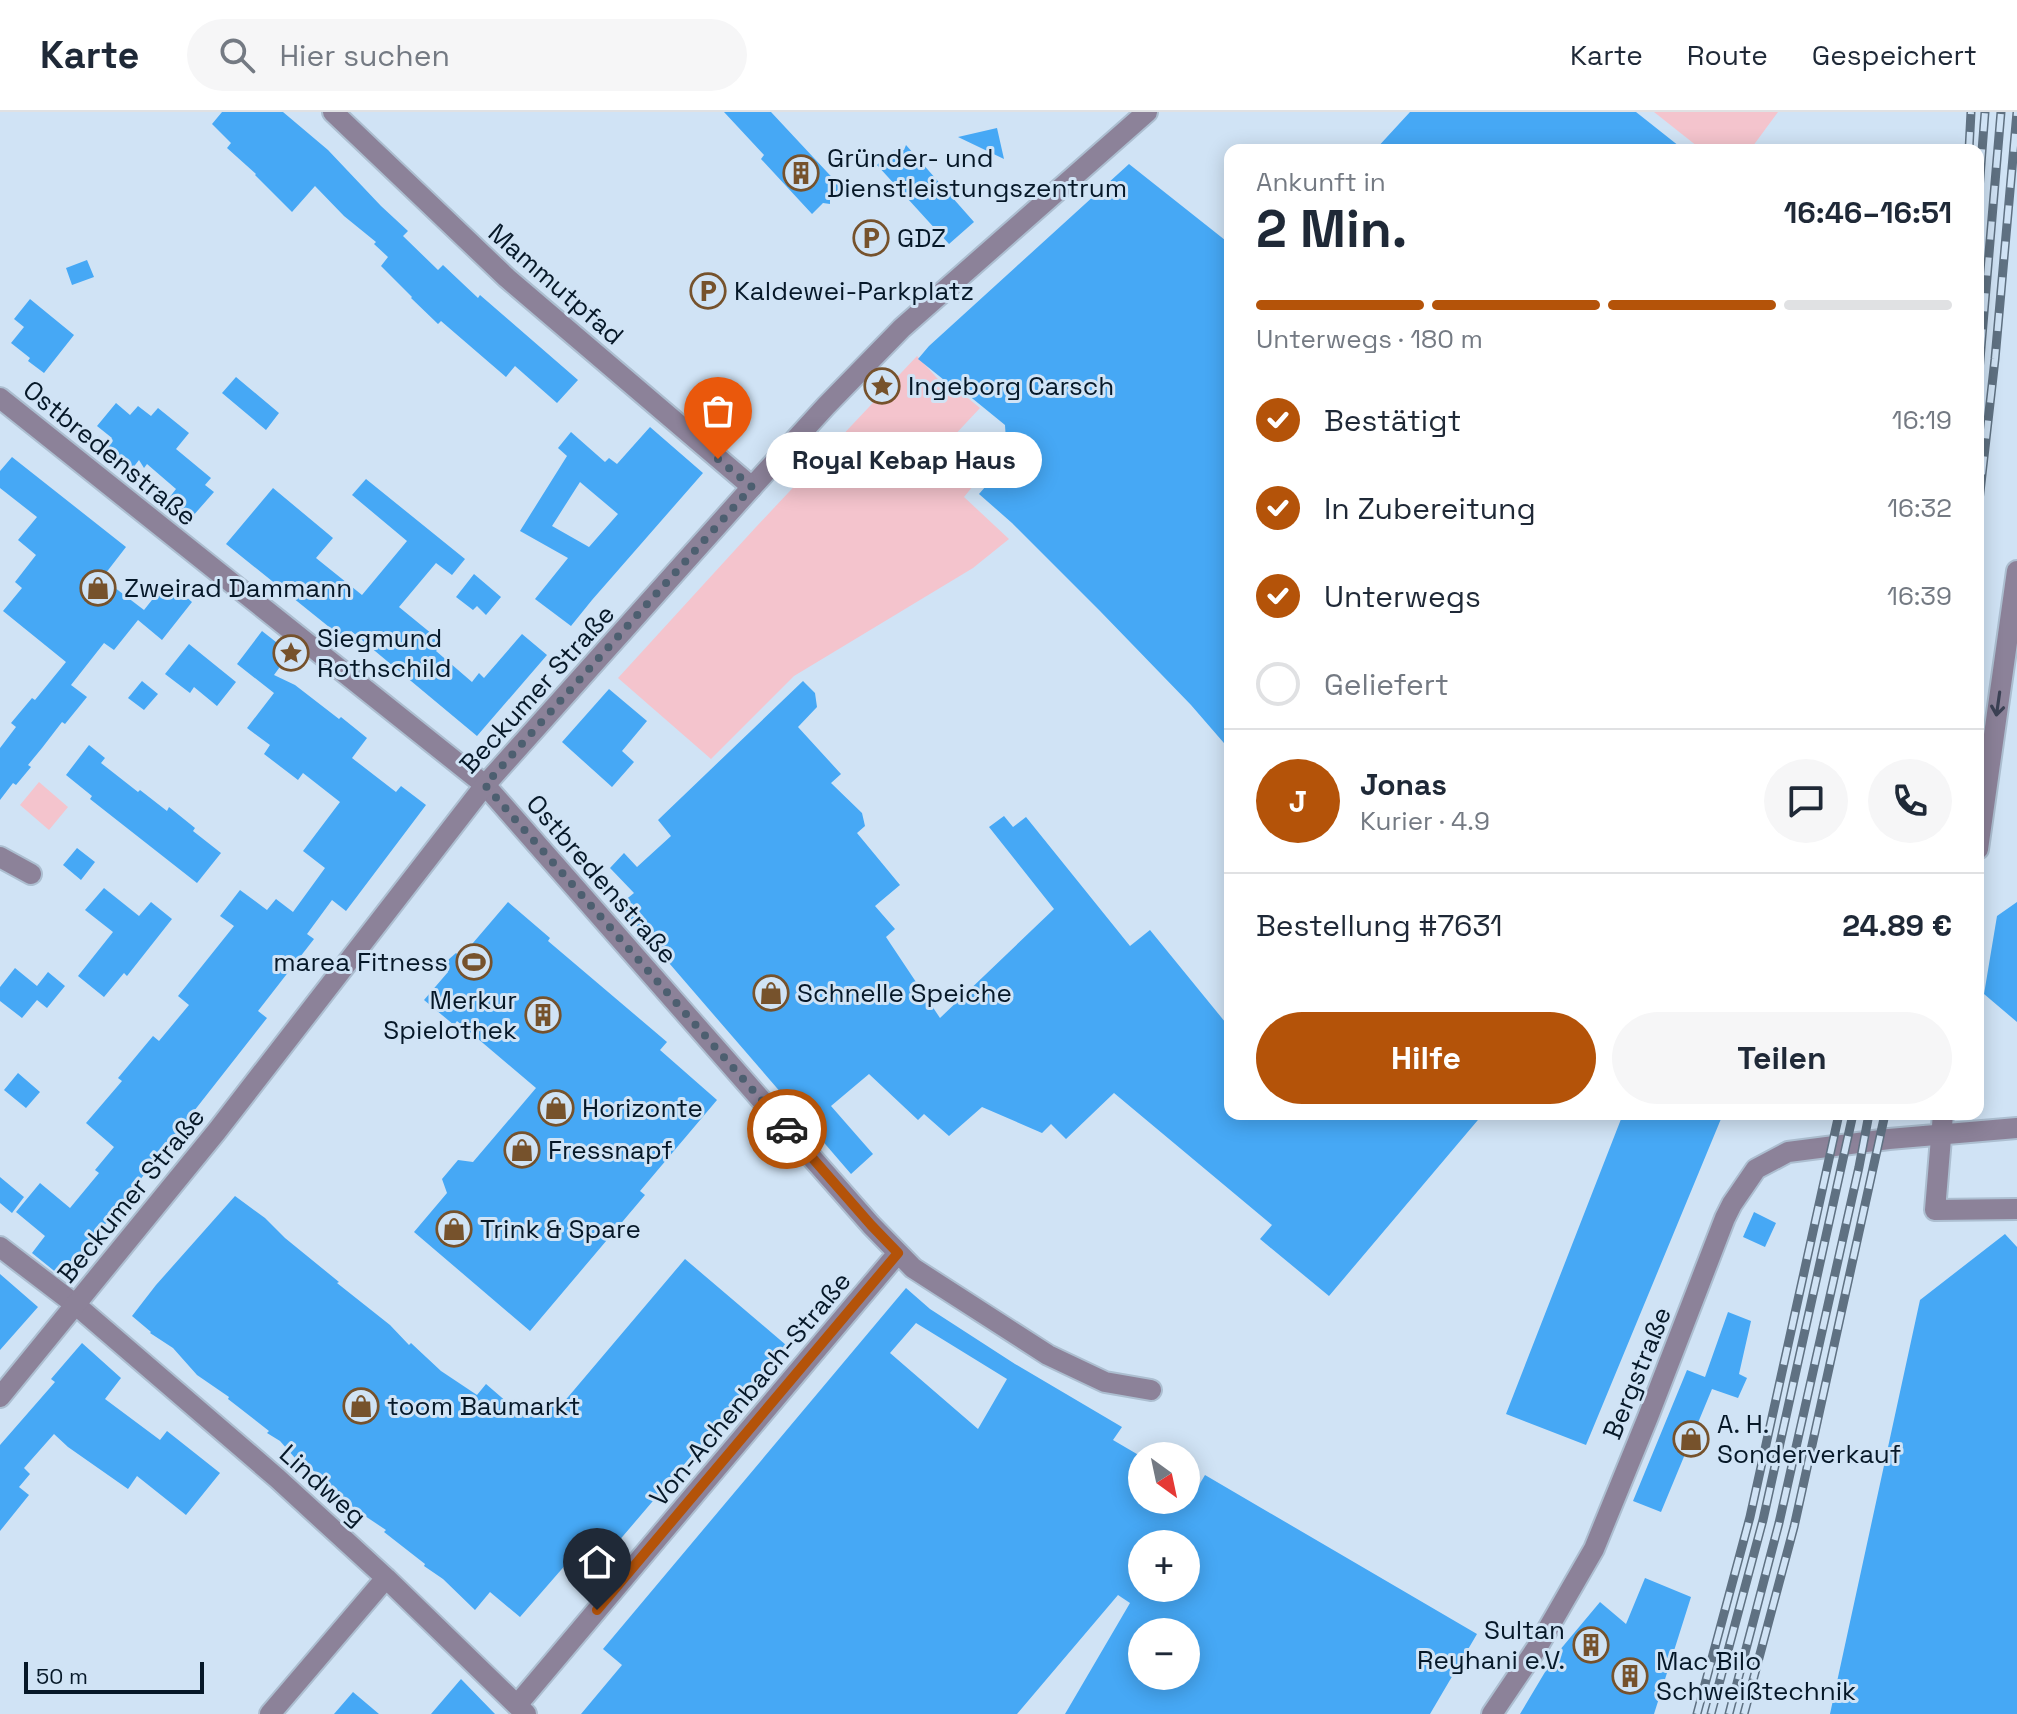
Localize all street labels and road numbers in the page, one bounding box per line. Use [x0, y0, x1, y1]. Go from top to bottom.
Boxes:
street label: Mammutpfad [481, 216, 631, 352]
street label: Ostbredenstraße [16, 373, 204, 533]
street label: Beckumer Straße [452, 597, 622, 781]
street label: Ostbredenstraße [519, 787, 685, 971]
street label: Beckumer Straße [50, 1100, 212, 1290]
street label: Von-Achenbach-Straße [642, 1265, 858, 1513]
street label: Bergstraße [1595, 1302, 1679, 1444]
street label: Lindweg [272, 1437, 374, 1533]

